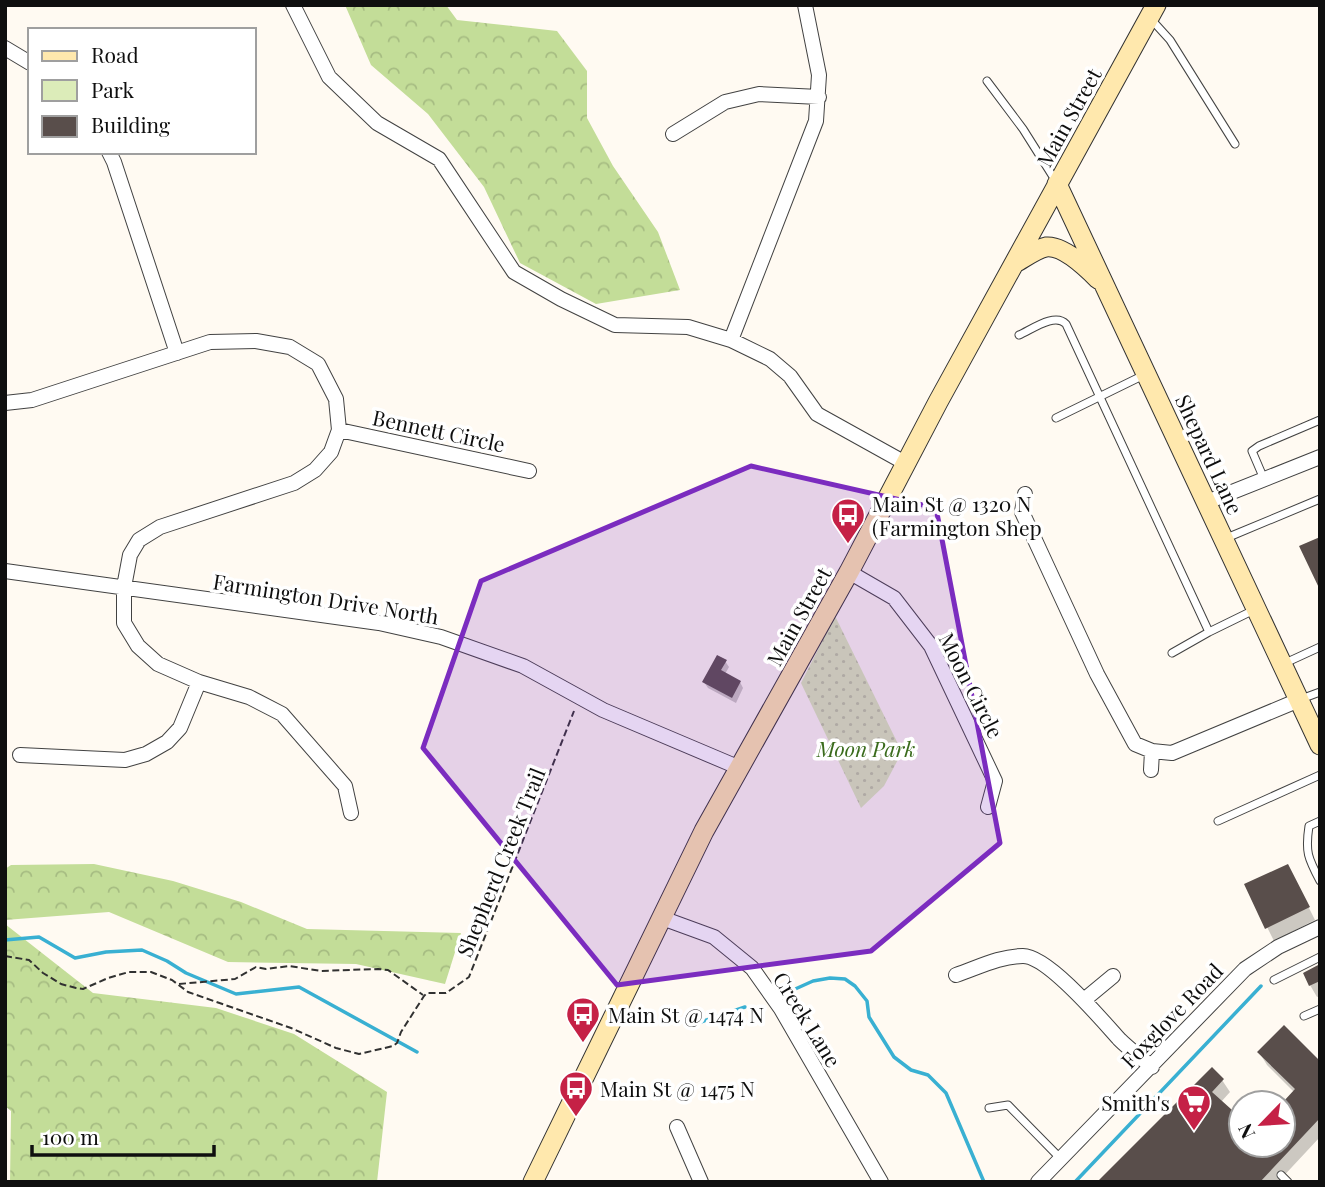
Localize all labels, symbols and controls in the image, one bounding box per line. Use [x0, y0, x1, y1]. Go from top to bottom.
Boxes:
legend [28, 28, 256, 154]
text: Road [91, 40, 139, 68]
street label: Main Street [1029, 62, 1107, 171]
text: Park [91, 75, 135, 103]
text: Building [91, 110, 170, 138]
street label: Shepard Lane [1170, 389, 1250, 519]
street label: Bennett Circle [370, 402, 508, 458]
place label: Main St @ 1320 N (Farmington Shep [872, 489, 1042, 541]
bus stop icon: Main St @ 1320 N (Farmington Shep [829, 496, 867, 545]
street label: Main Street [759, 561, 837, 670]
street label: Farmington Drive North [211, 566, 441, 630]
street label: Moon Circle [933, 627, 1011, 743]
park label: Moon Park [816, 734, 915, 762]
street label: Shepherd Creek Trail [449, 763, 551, 961]
street label: Foxglove Road [1114, 957, 1228, 1073]
street label: Creek Lane [768, 966, 848, 1072]
bus stop icon: Main St @ 1474 N [564, 995, 602, 1044]
place label: Main St @ 1474 N [608, 1000, 764, 1028]
bus stop icon: Main St @ 1475 N [557, 1069, 595, 1118]
place label: Main St @ 1475 N [600, 1074, 755, 1102]
supermarket icon: Smith's [1175, 1083, 1213, 1132]
place label: Smith's [1101, 1088, 1170, 1116]
north arrow [1227, 1089, 1297, 1159]
scale bar [32, 1114, 214, 1158]
text: N [1231, 1120, 1260, 1143]
text: 100 m [42, 1122, 99, 1150]

